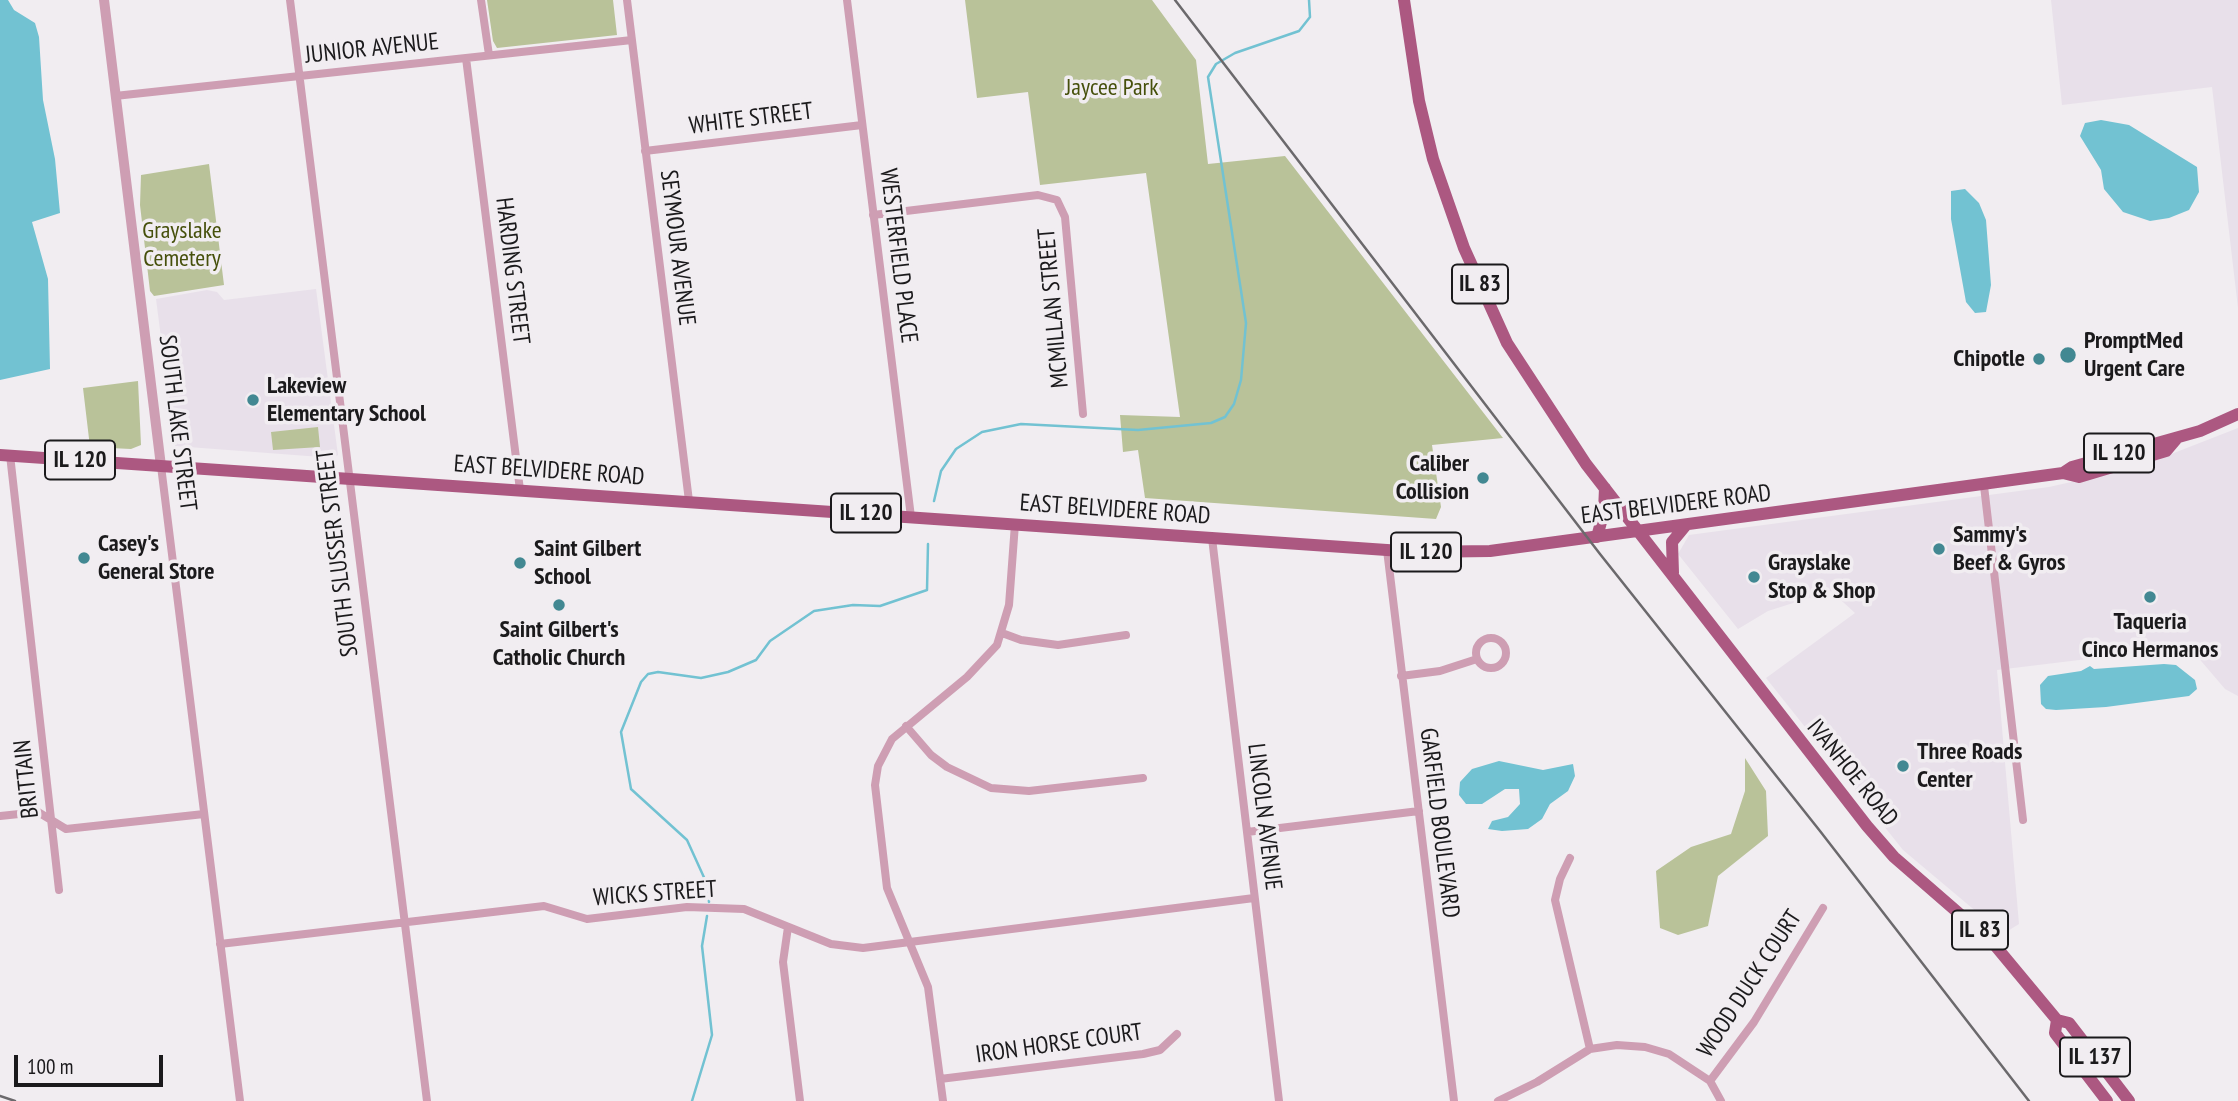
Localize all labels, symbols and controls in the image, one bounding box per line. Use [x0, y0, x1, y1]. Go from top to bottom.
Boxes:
street label: JUNIOR AVENUE [304, 28, 440, 70]
park label: Jaycee Park [1066, 74, 1158, 102]
street label: WHITE STREET [687, 97, 815, 141]
street label: WESTERFIELD PLACE [873, 167, 923, 345]
street label: SEYMOUR AVENUE [653, 169, 701, 327]
street label: HARDING STREET [489, 196, 535, 346]
park label: Grayslake Cemetery [142, 217, 222, 273]
street label: MCMILLAN STREET [1033, 227, 1075, 389]
road number: IL 83 [1452, 264, 1508, 304]
place label: PromptMed Urgent Care [2084, 327, 2185, 383]
street label: SOUTH LAKE STREET [152, 333, 202, 513]
place label: Chipotle [1953, 345, 2025, 373]
marker: PromptMed Urgent Care [2058, 345, 2078, 365]
marker: Chipotle [2031, 351, 2047, 367]
place label: Lakeview Elementary School [267, 372, 426, 428]
marker: Lakeview Elementary School [245, 392, 261, 408]
road number: IL 120 [2084, 433, 2154, 472]
road number: IL 120 [45, 440, 115, 480]
street label: SOUTH SLUSSER STREET [311, 448, 365, 658]
street label: EAST BELVIDERE ROAD [453, 450, 645, 492]
place label: Caliber Collision [1396, 450, 1469, 506]
marker: Caliber Collision [1475, 470, 1491, 486]
street label: EAST BELVIDERE ROAD [1579, 479, 1773, 531]
street label: EAST BELVIDERE ROAD [1019, 489, 1211, 531]
road number: IL 120 [831, 494, 901, 533]
place label: Sammy's Beef & Gyros [1953, 521, 2065, 577]
place label: Casey's General Store [98, 530, 215, 586]
road number: IL 120 [1391, 532, 1461, 572]
place label: Saint Gilbert School [534, 535, 641, 591]
marker: Sammy's Beef & Gyros [1931, 541, 1947, 557]
place label: Grayslake Stop & Shop [1768, 549, 1876, 605]
marker: Casey's General Store [76, 550, 92, 566]
marker: Saint Gilbert School [512, 555, 528, 571]
marker: Grayslake Stop & Shop [1746, 569, 1762, 585]
marker: Taqueria Cinco Hermanos [2142, 589, 2158, 605]
marker: Saint Gilbert's Catholic Church [551, 597, 567, 613]
place label: Taqueria Cinco Hermanos [2082, 608, 2218, 664]
place label: Saint Gilbert's Catholic Church [493, 616, 625, 672]
street label: IVANHOE ROAD [1800, 714, 1904, 832]
street label: GARFIELD BOULEVARD [1413, 726, 1465, 920]
street label: BRITTAIN [9, 738, 45, 820]
place label: Three Roads Center [1917, 738, 2022, 794]
street label: LINCOLN AVENUE [1241, 742, 1287, 892]
marker: Three Roads Center [1895, 758, 1911, 774]
street label: WICKS STREET [592, 875, 718, 913]
street label: WOOD DUCK COURT [1692, 905, 1808, 1063]
road number: IL 83 [1952, 911, 2008, 950]
street label: IRON HORSE COURT [974, 1018, 1144, 1070]
road number: IL 137 [2060, 1038, 2130, 1076]
scale bar [18, 1042, 166, 1086]
text: 100 m [27, 1053, 73, 1080]

